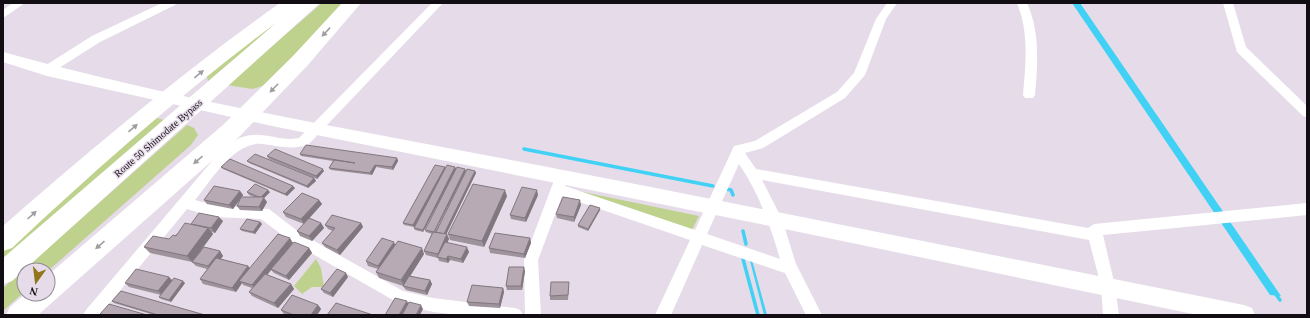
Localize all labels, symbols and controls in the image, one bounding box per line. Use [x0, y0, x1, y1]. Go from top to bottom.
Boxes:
one-way arrow [321, 27, 331, 37]
one-way arrow [193, 69, 204, 78]
one-way arrow [269, 83, 279, 93]
street label: Route 50 Shimodate Bypass [112, 97, 204, 179]
one-way arrow [127, 123, 138, 132]
one-way arrow [193, 155, 204, 164]
one-way arrow [27, 210, 37, 220]
one-way arrow [95, 241, 106, 250]
north arrow [16, 262, 56, 302]
text: N [28, 285, 39, 298]

